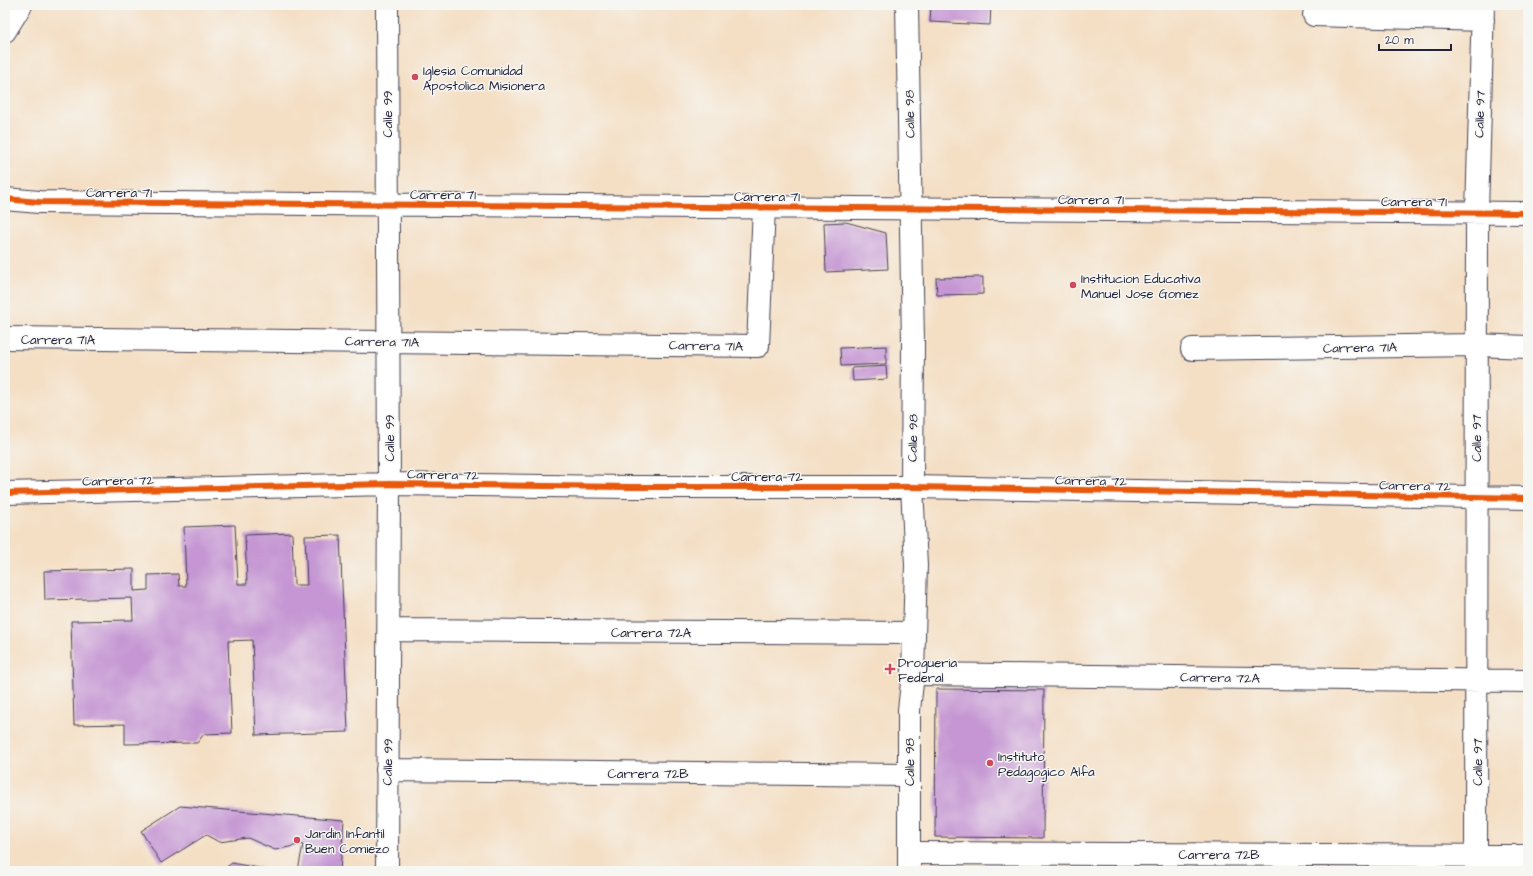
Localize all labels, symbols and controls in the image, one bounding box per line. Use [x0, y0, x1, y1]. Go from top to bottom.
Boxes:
scale bar [1379, 26, 1451, 52]
text: 20 m [1385, 32, 1414, 49]
place label: Iglesia Comunidad Apostolica Misionera [423, 62, 545, 95]
marker: Iglesia Comunidad Apostolica Misionera [410, 72, 420, 82]
street label: Calle 98 [901, 89, 919, 138]
street label: Calle 97 [1470, 90, 1490, 138]
street label: Calle 99 [379, 91, 397, 137]
street label: Carrera 71 [86, 184, 152, 202]
street label: Carrera 71 [410, 186, 476, 204]
street label: Carrera 71 [734, 188, 800, 206]
street label: Carrera 71 [1058, 191, 1124, 209]
street label: Carrera 71 [1381, 193, 1447, 211]
place label: Institucion Educativa Manuel Jose Gomez [1081, 270, 1201, 303]
marker: Institucion Educativa Manuel Jose Gomez [1068, 280, 1078, 290]
street label: Carrera 71A [21, 331, 96, 349]
street label: Carrera 71A [345, 332, 420, 352]
street label: Carrera 71A [669, 336, 744, 356]
street label: Carrera 71A [1323, 338, 1398, 358]
street label: Calle 98 [904, 413, 922, 462]
street label: Calle 97 [1468, 414, 1486, 462]
street label: Calle 99 [381, 415, 399, 461]
street label: Carrera 72 [407, 465, 480, 485]
street label: Carrera 72 [731, 468, 803, 486]
street label: Carrera 72 [82, 471, 155, 491]
street label: Carrera 72 [1055, 471, 1128, 491]
street label: Carrera 72 [1379, 476, 1452, 496]
street label: Carrera 72A [611, 624, 692, 642]
place label: Drogueria Federal [898, 654, 957, 687]
marker: Drogueria Federal [885, 664, 895, 674]
street label: Carrera 72A [1180, 668, 1261, 688]
street label: Calle 98 [901, 737, 919, 786]
street label: Calle 99 [379, 738, 397, 786]
street label: Calle 97 [1469, 738, 1487, 786]
place label: Instituto Pedagogico Alfa [998, 748, 1095, 782]
marker: Instituto Pedagogico Alfa [985, 758, 995, 768]
street label: Carrera 72B [608, 765, 688, 783]
place label: Jardin Infantil Buen Comiezo [305, 825, 390, 858]
marker: Jardin Infantil Buen Comiezo [292, 835, 302, 845]
street label: Carrera 72B [1179, 846, 1259, 864]

